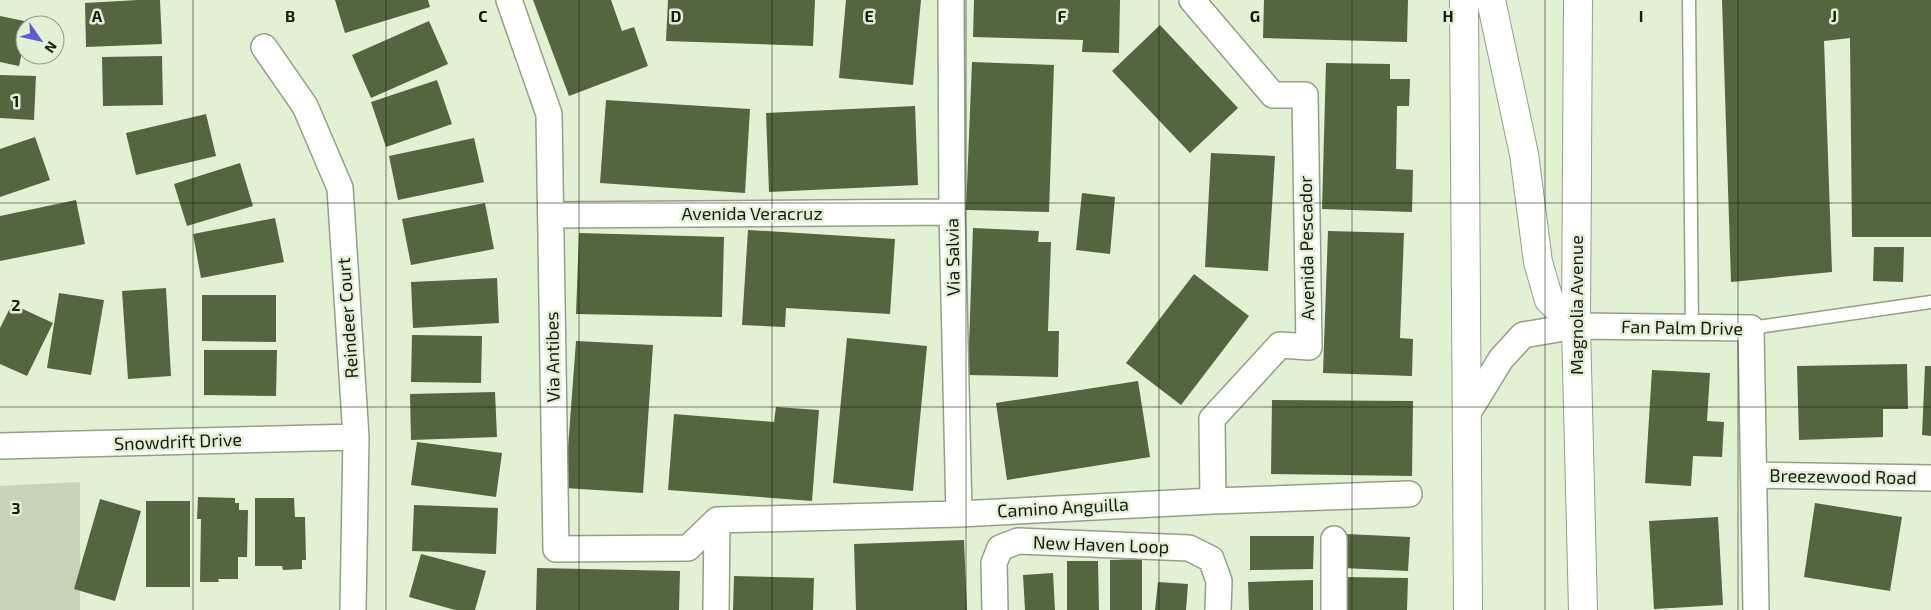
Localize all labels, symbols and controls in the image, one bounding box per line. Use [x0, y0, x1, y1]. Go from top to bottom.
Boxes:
text: A [92, 6, 103, 25]
text: B [285, 6, 295, 25]
text: C [478, 6, 488, 25]
text: D [671, 6, 682, 25]
text: E [864, 6, 874, 25]
text: F [1058, 6, 1067, 25]
text: G [1250, 6, 1260, 25]
text: H [1442, 6, 1454, 25]
text: I [1639, 6, 1643, 25]
text: J [1831, 6, 1837, 25]
north arrow [15, 15, 65, 65]
text: N [41, 39, 61, 56]
text: 1 [13, 91, 19, 110]
street label: Avenida Pescador [1294, 175, 1318, 321]
street label: Avenida Veracruz [681, 202, 823, 224]
street label: Via Salvia [940, 218, 964, 296]
street label: Magnolia Avenue [1565, 235, 1587, 375]
street label: Reindeer Court [332, 257, 362, 379]
text: 2 [11, 295, 21, 314]
street label: Via Antibes [540, 311, 564, 403]
street label: Fan Palm Drive [1621, 315, 1743, 339]
street label: Snowdrift Drive [114, 428, 242, 454]
street label: Breezewood Road [1769, 464, 1917, 488]
street label: Camino Anguilla [997, 493, 1129, 521]
text: 3 [11, 498, 21, 517]
street label: New Haven Loop [1032, 531, 1170, 557]

